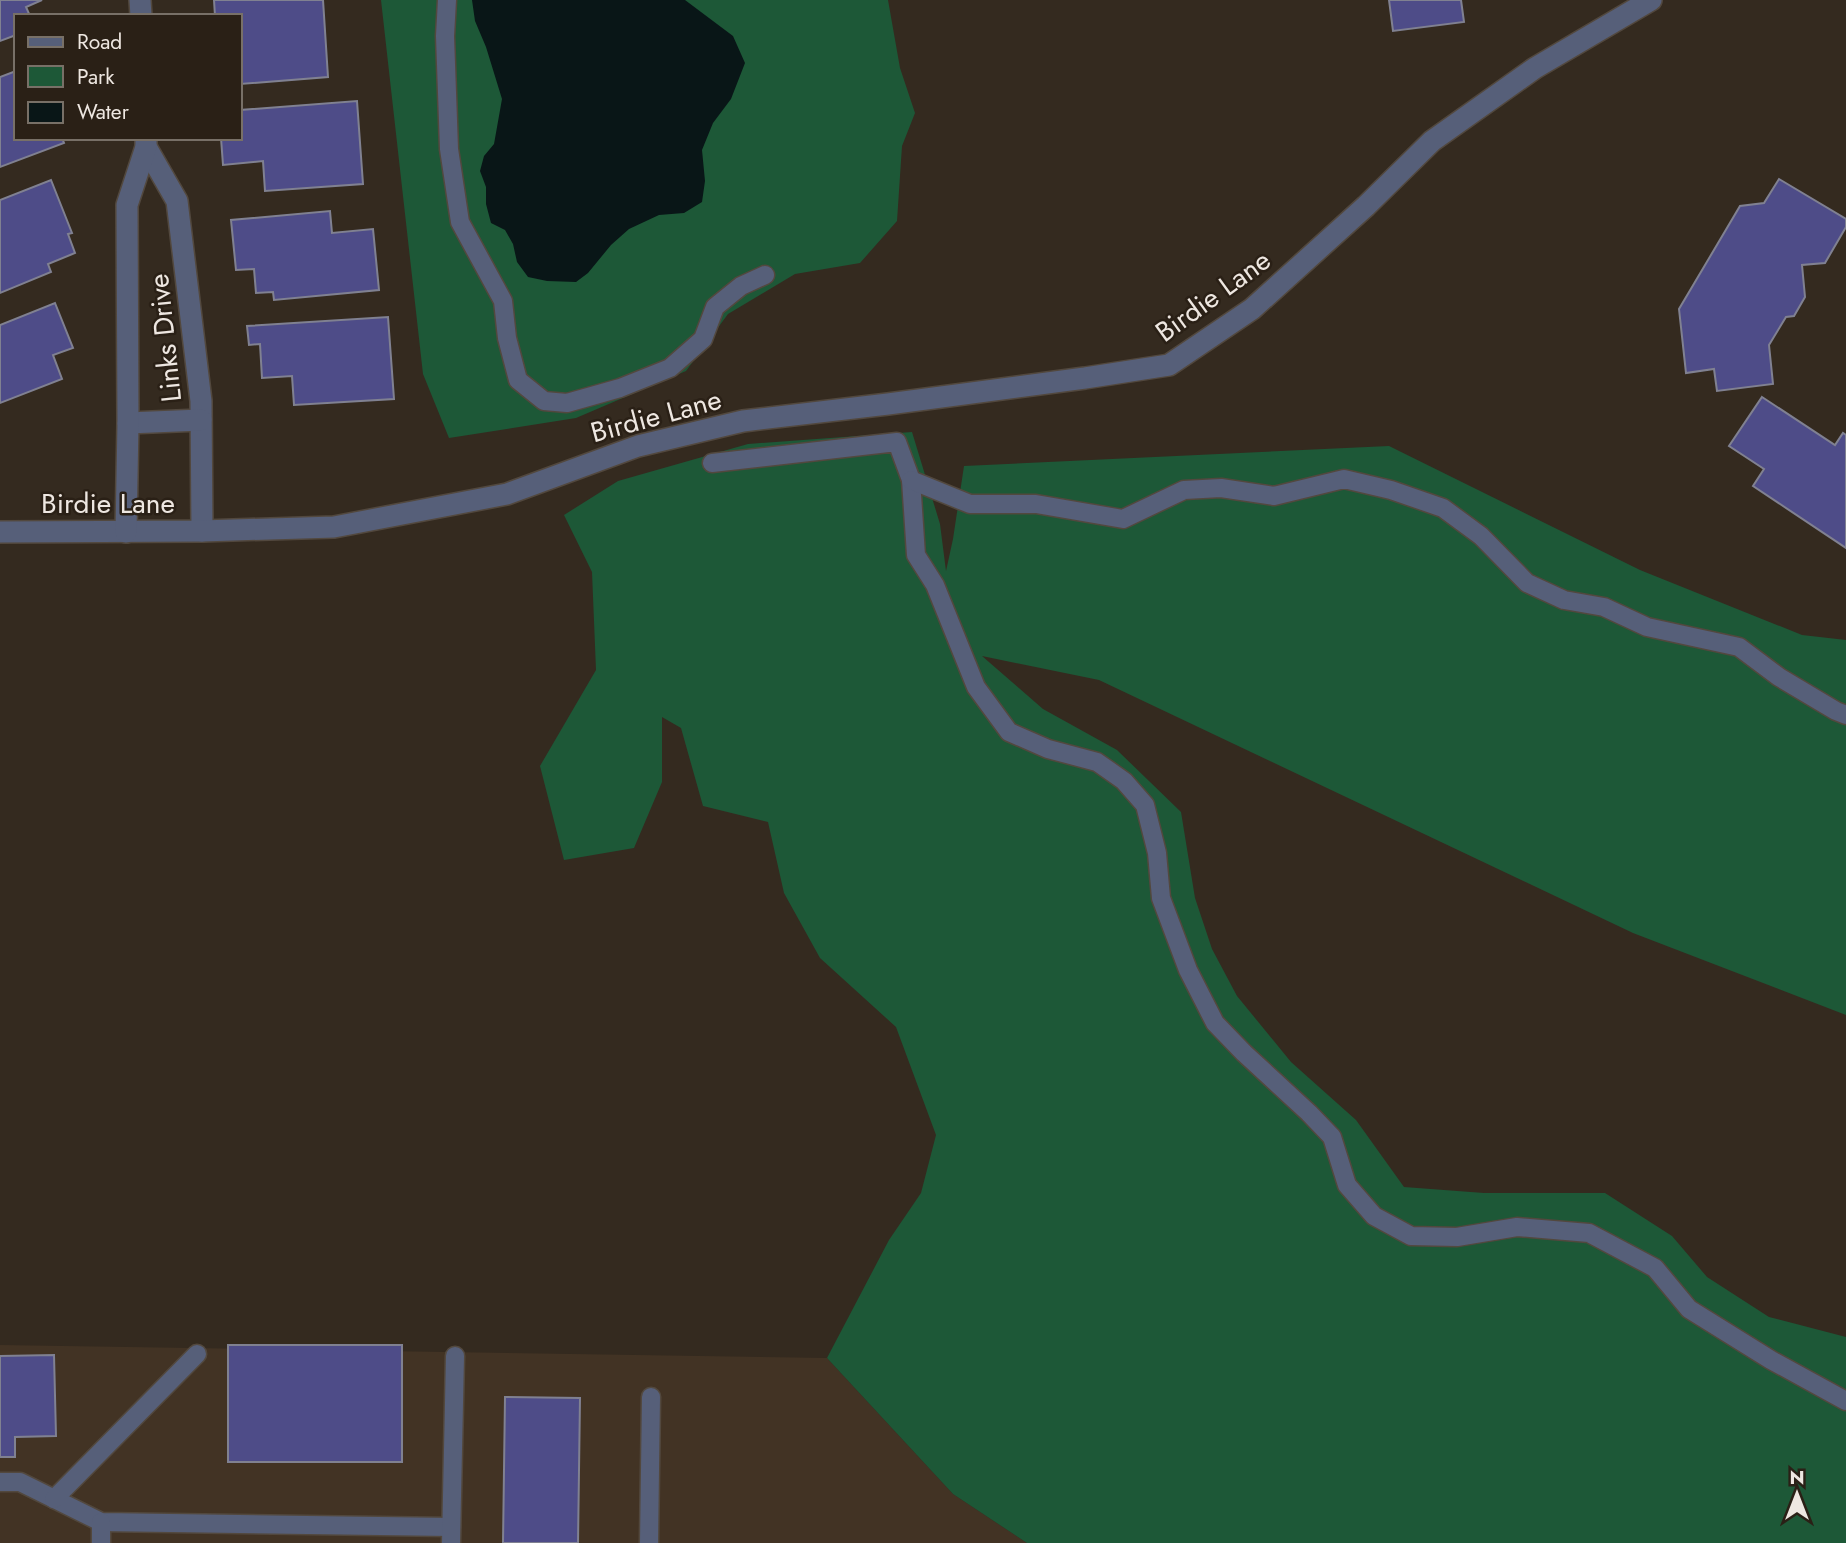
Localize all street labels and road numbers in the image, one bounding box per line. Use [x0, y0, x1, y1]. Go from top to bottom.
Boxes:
street label: Birdie Lane [1147, 240, 1279, 352]
street label: Links Drive [138, 272, 192, 404]
street label: Birdie Lane [586, 379, 726, 453]
street label: Birdie Lane [41, 483, 175, 524]

